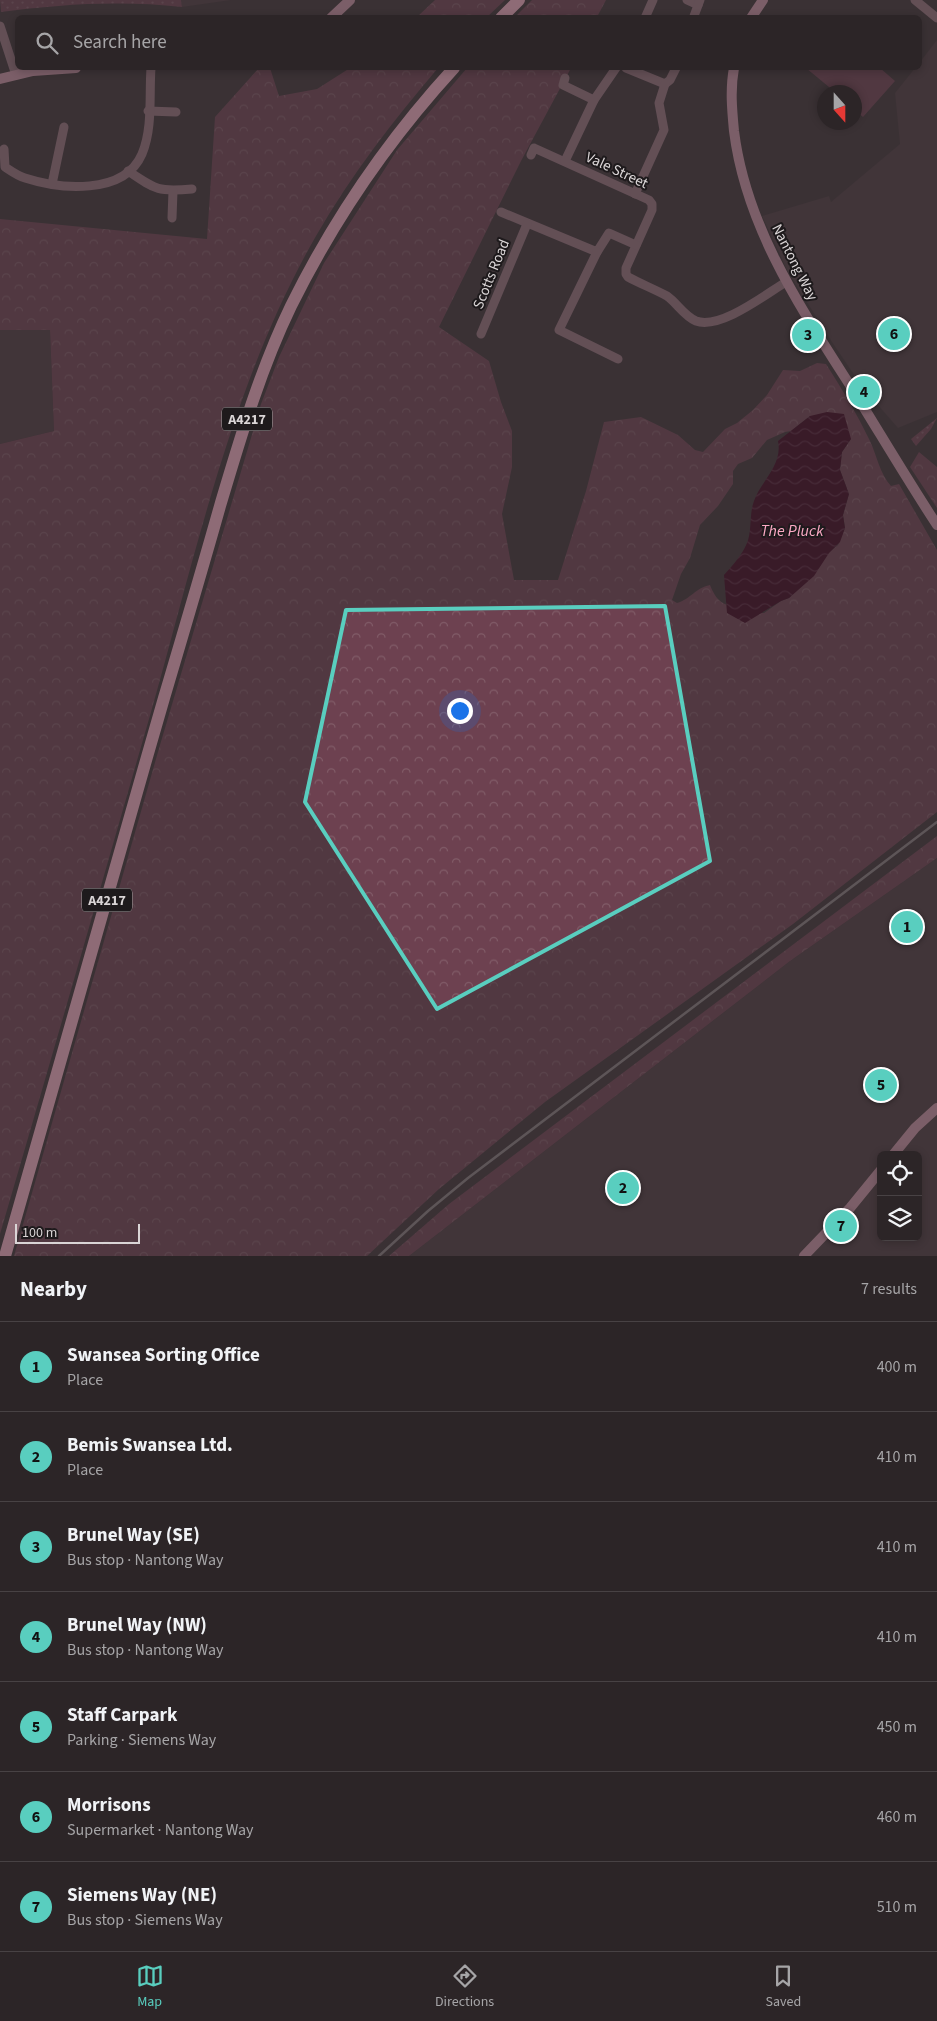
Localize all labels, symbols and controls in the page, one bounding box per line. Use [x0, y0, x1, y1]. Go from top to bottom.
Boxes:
search box [15, 15, 922, 70]
icon: search [33, 29, 61, 57]
text: Search here [73, 29, 167, 56]
north arrow [817, 85, 862, 130]
street label: Vale Street [582, 147, 651, 194]
street label: Nantong Way [766, 220, 823, 304]
street label: Scotts Road [468, 236, 515, 312]
pin: 6 [878, 315, 910, 353]
pin: 3 [792, 316, 824, 354]
pin: 4 [848, 373, 880, 411]
road number: A4217 [222, 408, 272, 430]
water label: The Pluck [760, 520, 824, 542]
your location [447, 698, 473, 724]
road number: A4217 [82, 888, 132, 912]
pin: 1 [891, 908, 923, 946]
pin: 5 [865, 1066, 897, 1104]
map controls [877, 1151, 922, 1241]
button: locate [877, 1151, 922, 1196]
pin: 2 [607, 1169, 639, 1207]
button: layers [877, 1196, 922, 1241]
pin: 7 [825, 1207, 857, 1245]
scale bar [15, 1221, 140, 1244]
text: 100 m [22, 1223, 57, 1243]
text: Nearby [20, 1274, 87, 1304]
text: 7 results [861, 1278, 917, 1300]
text: Swansea Sorting Office [67, 1342, 260, 1369]
text: 1 [32, 1356, 40, 1378]
text: 400 m [877, 1356, 917, 1378]
text: Place [67, 1369, 103, 1391]
text: Bemis Swansea Ltd. [67, 1432, 233, 1459]
text: 2 [32, 1446, 40, 1468]
text: 410 m [877, 1446, 917, 1468]
text: Place [67, 1459, 103, 1481]
text: Brunel Way (SE) [67, 1522, 200, 1549]
text: 3 [32, 1536, 40, 1558]
text: 410 m [877, 1536, 917, 1558]
text: Bus stop · Nantong Way [67, 1549, 223, 1571]
text: Brunel Way (NW) [67, 1612, 207, 1639]
text: 4 [32, 1626, 40, 1648]
text: 410 m [877, 1626, 917, 1648]
text: Bus stop · Nantong Way [67, 1639, 223, 1661]
text: Staff Carpark [67, 1702, 178, 1729]
text: 5 [32, 1716, 40, 1738]
text: 450 m [877, 1716, 917, 1738]
text: Parking · Siemens Way [67, 1729, 216, 1751]
text: Morrisons [67, 1792, 151, 1819]
text: 6 [32, 1806, 40, 1828]
text: 460 m [877, 1806, 917, 1828]
text: Supermarket · Nantong Way [67, 1819, 254, 1841]
text: Siemens Way (NE) [67, 1882, 217, 1909]
text: 7 [32, 1896, 40, 1918]
text: 510 m [877, 1896, 917, 1918]
text: Bus stop · Siemens Way [67, 1909, 223, 1931]
tab: Map [136, 1962, 164, 2012]
tab: Directions [435, 1962, 494, 2012]
tab: Saved [766, 1962, 801, 2012]

